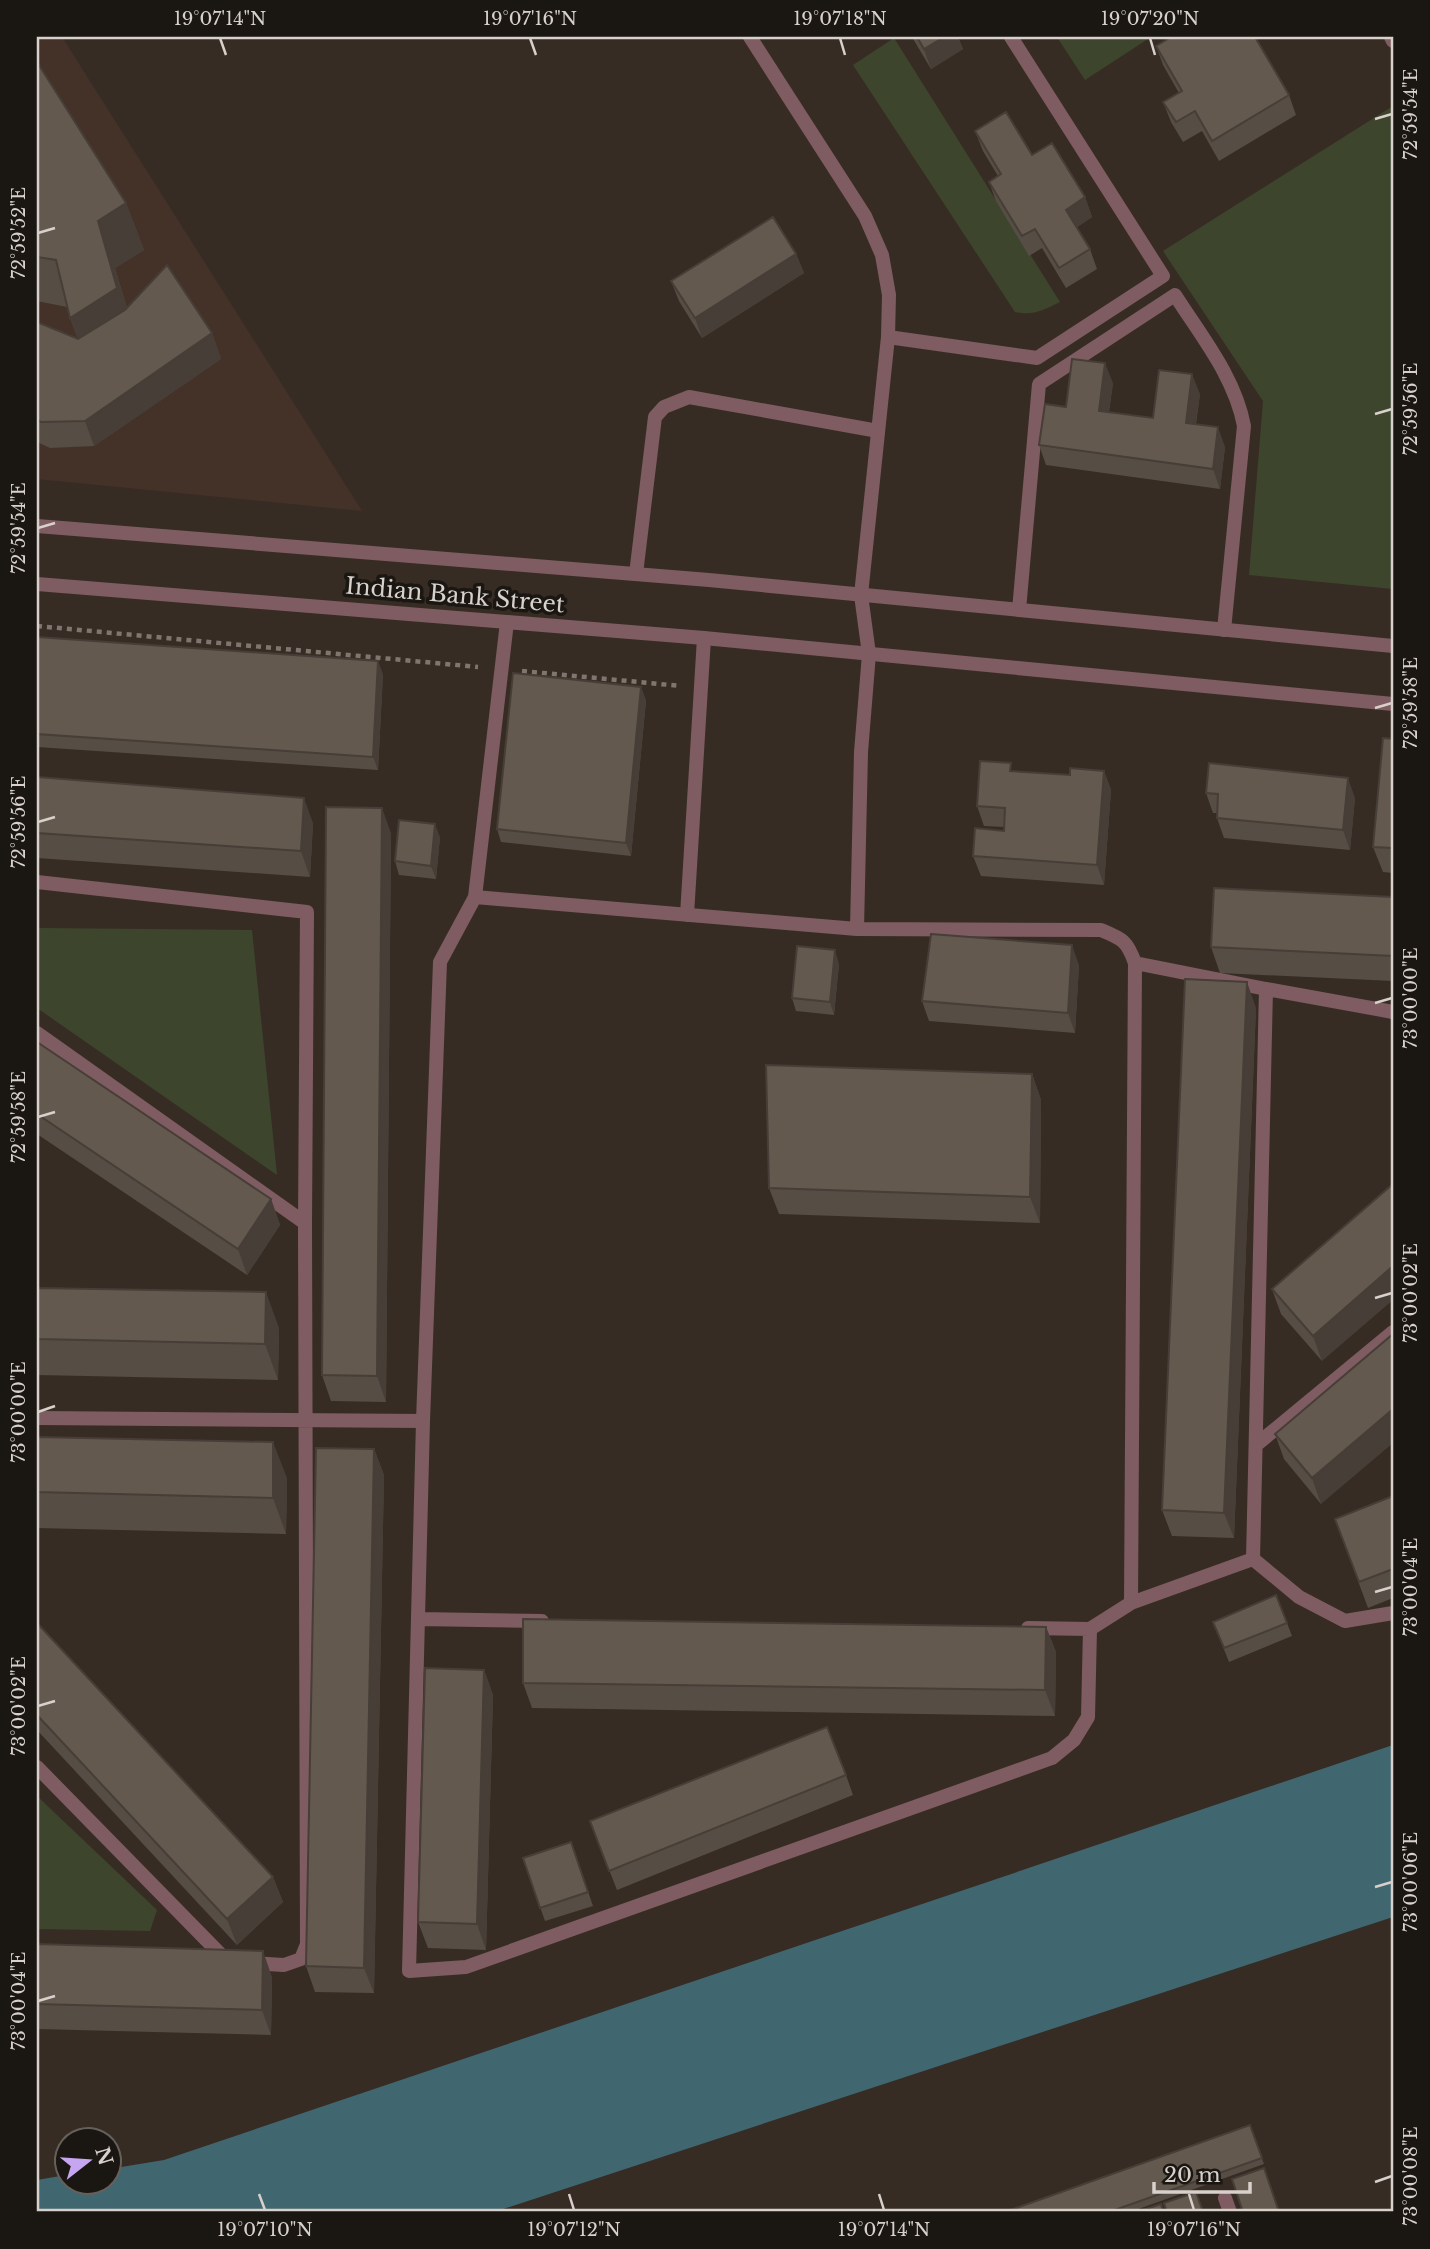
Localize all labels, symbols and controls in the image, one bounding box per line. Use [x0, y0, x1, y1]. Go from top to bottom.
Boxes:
text: 19°07'14"N [174, 8, 266, 30]
text: 19°07'16"N [483, 8, 577, 30]
text: 19°07'18"N [793, 8, 887, 30]
text: 19°07'20"N [1101, 8, 1199, 30]
text: 72°59'54"E [1400, 68, 1422, 160]
text: 72°59'52"E [8, 187, 30, 279]
text: 72°59'56"E [1400, 363, 1422, 455]
text: 72°59'54"E [8, 482, 30, 574]
street label: Indian Bank Street [344, 571, 566, 619]
text: 72°59'58"E [1400, 657, 1422, 749]
text: 72°59'56"E [8, 776, 30, 868]
text: 73°00'00"E [1400, 947, 1422, 1049]
text: 72°59'58"E [8, 1071, 30, 1163]
text: 73°00'02"E [1400, 1243, 1422, 1343]
text: 73°00'00"E [8, 1361, 30, 1463]
text: 73°00'04"E [1400, 1538, 1422, 1636]
text: 73°00'02"E [8, 1656, 30, 1756]
text: 73°00'06"E [1400, 1832, 1422, 1932]
text: 73°00'04"E [8, 1952, 30, 2050]
north arrow [52, 2126, 122, 2196]
text: 73°00'08"E [1400, 2126, 1422, 2226]
text: N [90, 2144, 117, 2168]
scale bar [1154, 2151, 1250, 2195]
text: 20 m [1164, 2162, 1221, 2188]
text: 19°07'10"N [217, 2219, 313, 2241]
text: 19°07'12"N [527, 2219, 621, 2241]
text: 19°07'14"N [838, 2219, 930, 2241]
text: 19°07'16"N [1147, 2219, 1241, 2241]

